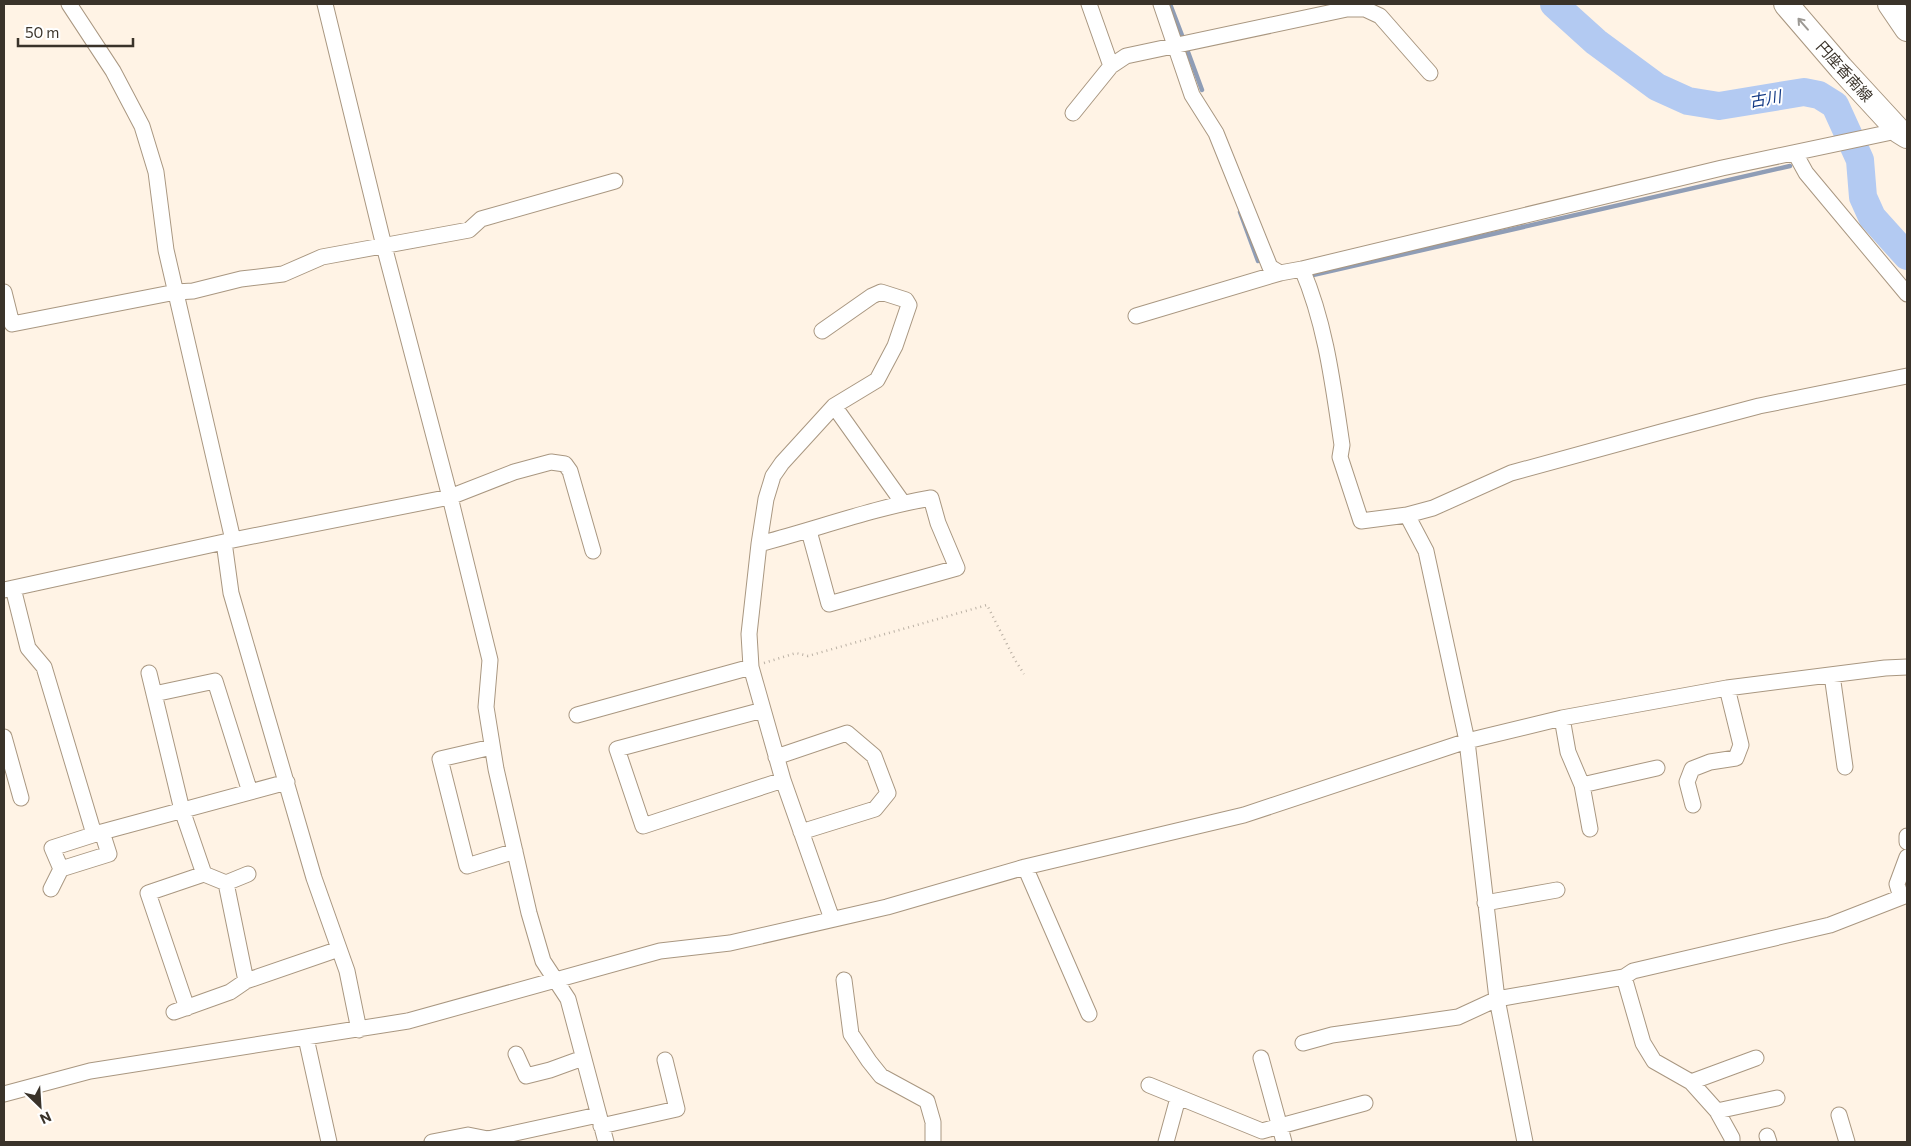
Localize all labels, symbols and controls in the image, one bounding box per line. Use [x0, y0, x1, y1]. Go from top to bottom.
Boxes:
scale bar [18, 15, 132, 47]
one-way arrow [1797, 17, 1809, 30]
text: 50 m [25, 23, 59, 41]
street label: 円座香南線 [1813, 37, 1877, 105]
water label: 古川 [1748, 86, 1784, 110]
north arrow [15, 1081, 65, 1131]
text: N [37, 1108, 54, 1128]

